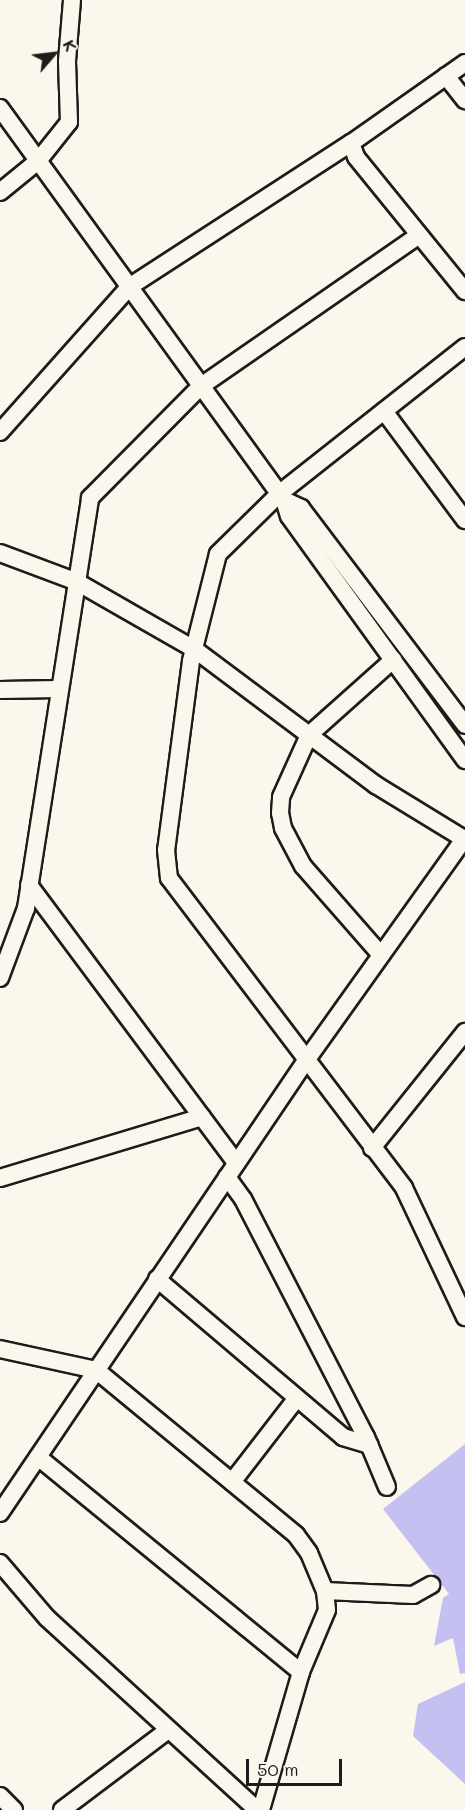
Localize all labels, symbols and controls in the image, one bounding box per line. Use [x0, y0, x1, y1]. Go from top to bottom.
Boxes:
north arrow [24, 24, 84, 84]
text: K [59, 36, 82, 55]
scale bar [249, 1747, 345, 1785]
text: 50 m [257, 1757, 299, 1781]

